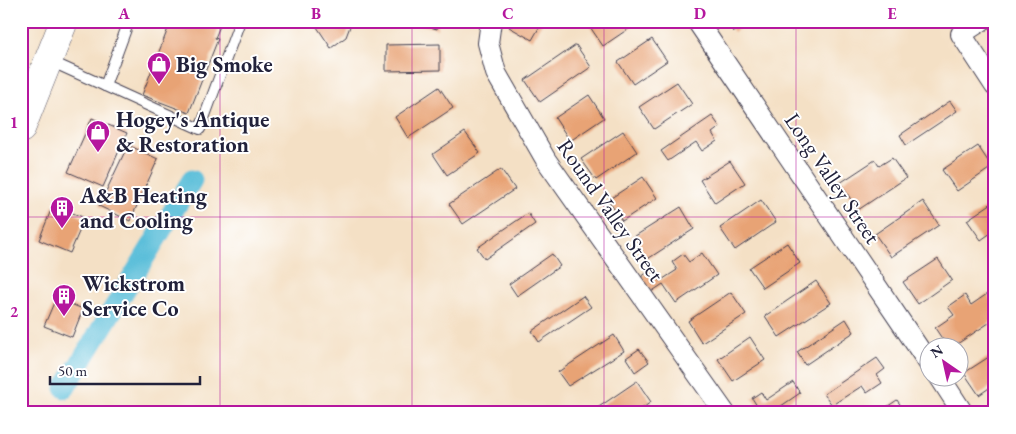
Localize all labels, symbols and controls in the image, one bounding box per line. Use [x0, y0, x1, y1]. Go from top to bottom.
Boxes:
text: A [117, 3, 130, 24]
text: B [311, 3, 321, 24]
text: C [502, 3, 514, 24]
text: D [694, 3, 706, 24]
text: E [887, 3, 897, 24]
place label: Big Smoke [176, 50, 273, 79]
shop icon: Big Smoke [146, 51, 172, 85]
place label: Hogey's Antique & Restoration [116, 105, 269, 159]
street label: Long Valley Street [778, 107, 887, 250]
text: 1 [10, 112, 18, 133]
shop icon: Hogey's Antique & Restoration [85, 119, 111, 153]
street label: Round Valley Street [550, 133, 671, 288]
place label: A&B Heating and Cooling [79, 181, 208, 235]
building icon: A&B Heating and Cooling [49, 195, 75, 229]
place label: Wickstrom Service Co [82, 269, 185, 323]
building icon: Wickstrom Service Co [51, 283, 77, 317]
text: 2 [10, 301, 19, 322]
north arrow [918, 336, 968, 386]
text: N [927, 340, 947, 362]
scale bar [50, 354, 200, 386]
text: 50 m [58, 361, 87, 380]

